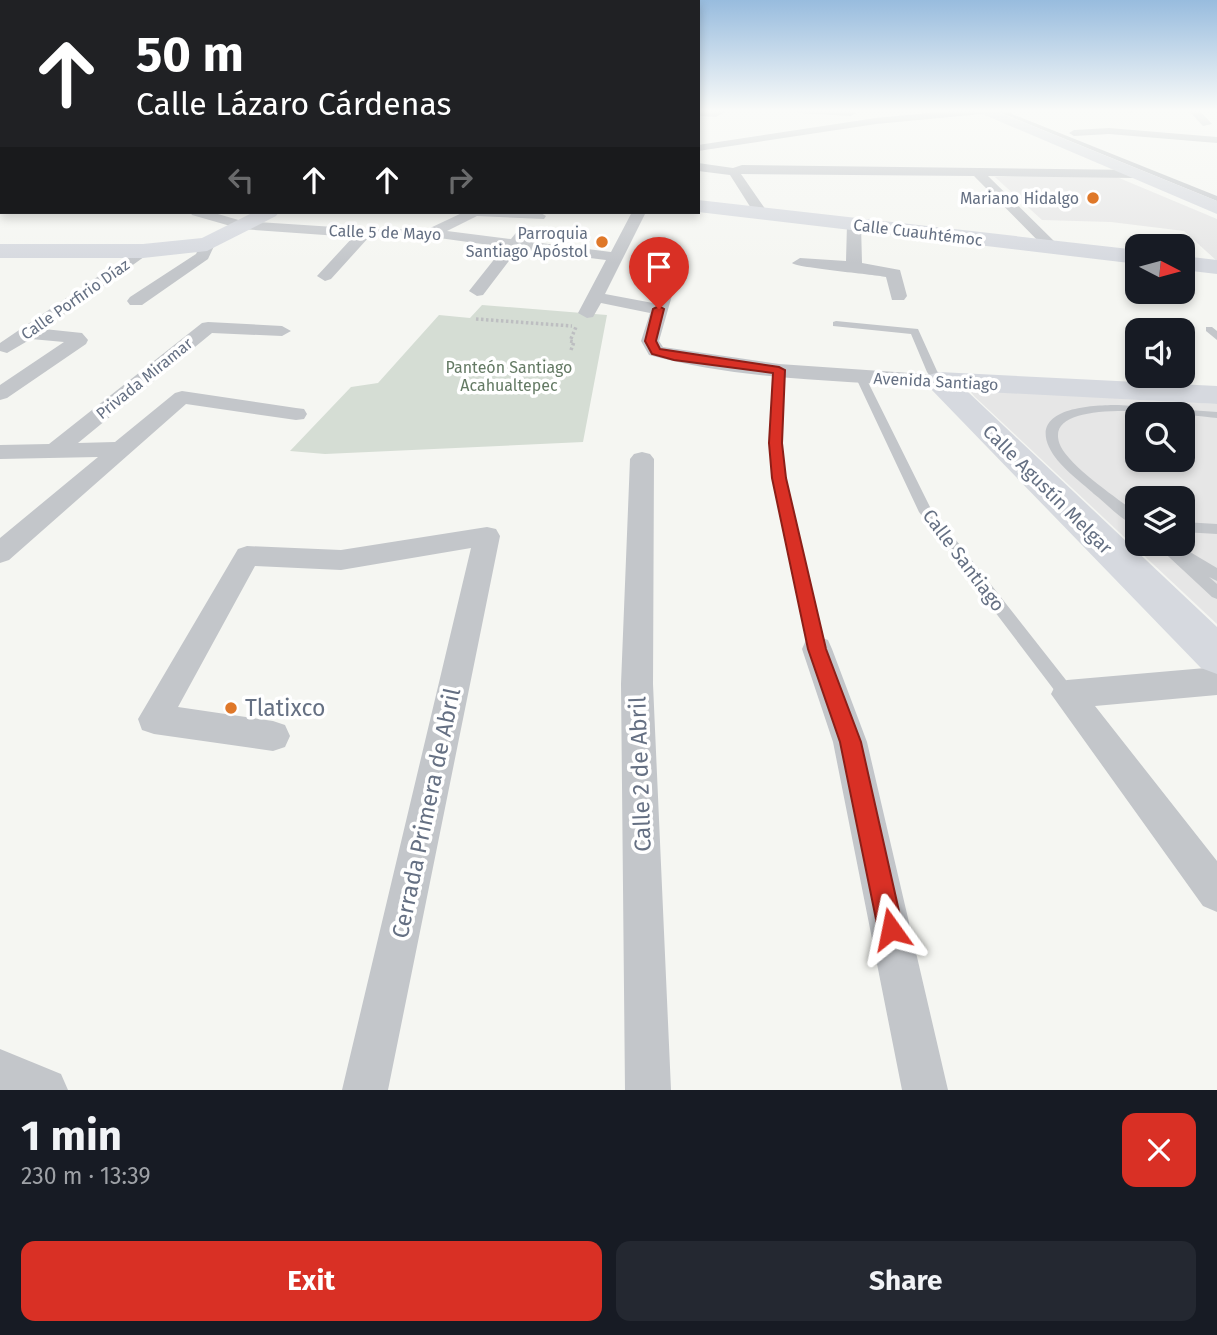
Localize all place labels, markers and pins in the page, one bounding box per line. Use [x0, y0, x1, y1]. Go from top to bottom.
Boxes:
place label: Mariano Hidalgo [960, 189, 1079, 208]
marker: Mariano Hidalgo [1085, 190, 1101, 206]
place label: Parroquia Santiago Apóstol [466, 224, 588, 261]
marker: Parroquia Santiago Apóstol [594, 234, 610, 250]
pin [629, 237, 689, 309]
place label: Tlatixco [245, 694, 326, 722]
marker: Tlatixco [223, 700, 239, 716]

